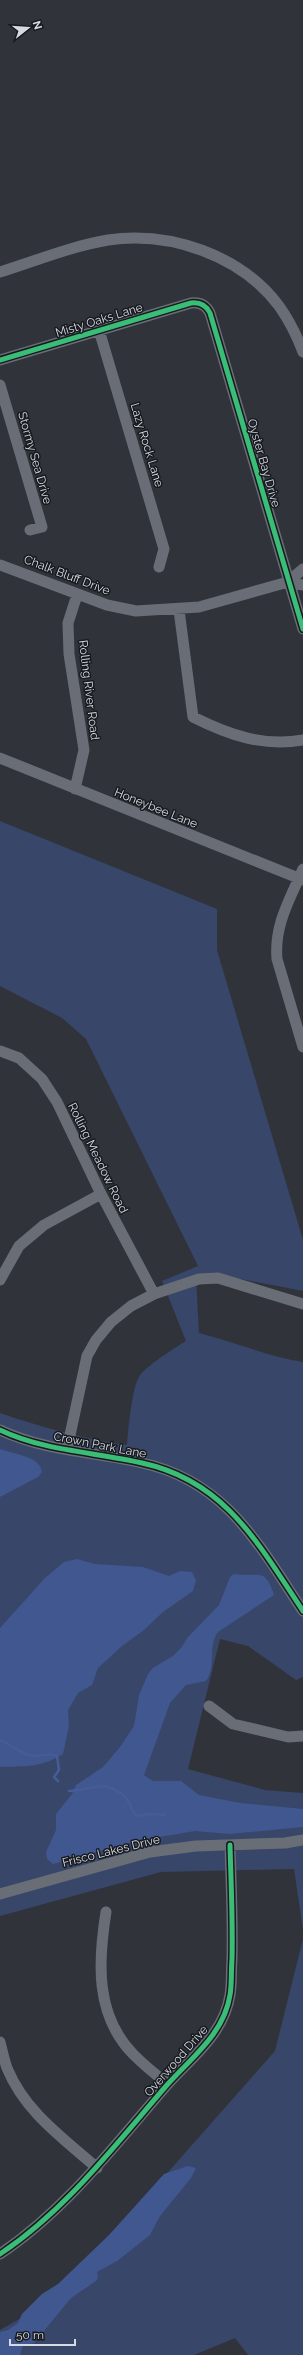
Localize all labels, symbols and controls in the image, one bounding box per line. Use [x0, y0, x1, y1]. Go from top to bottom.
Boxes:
north arrow [8, 8, 48, 48]
text: N [30, 19, 45, 31]
street label: Misty Oaks Lane [54, 300, 144, 340]
street label: Lazy Rock Lane [128, 401, 166, 489]
street label: Stormy Sea Drive [15, 410, 55, 506]
street label: Oyster Bay Drive [245, 417, 283, 509]
street label: Chalk Bluff Drive [22, 552, 112, 598]
street label: Rolling River Road [76, 639, 102, 741]
street label: Honeybee Lane [112, 785, 200, 831]
street label: Rolling Meadow Road [65, 1101, 131, 1215]
street label: Crown Park Lane [52, 1429, 148, 1461]
street label: Frisco Lakes Drive [61, 1832, 161, 1870]
street label: Overwood Drive [141, 2023, 211, 2099]
scale bar [10, 2321, 75, 2347]
text: 50 m [16, 2328, 44, 2342]

